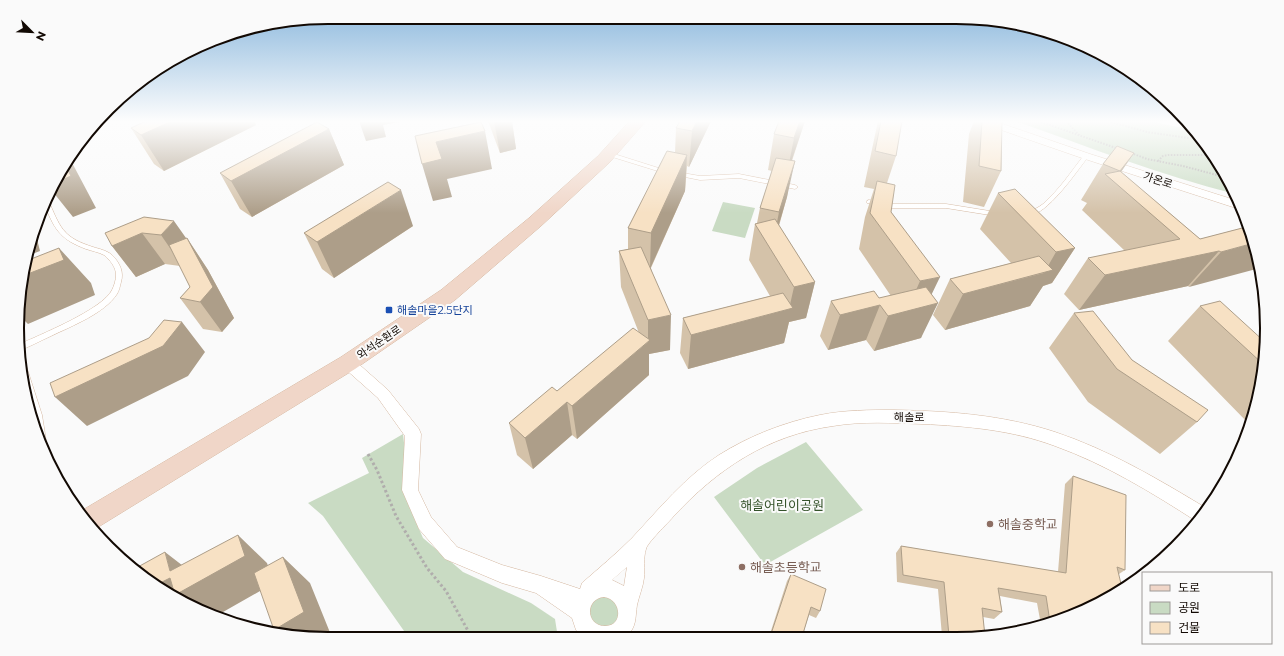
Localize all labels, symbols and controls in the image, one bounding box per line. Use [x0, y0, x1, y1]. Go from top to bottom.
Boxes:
north arrow [12, 12, 52, 52]
text: N [33, 29, 49, 43]
street label: 가온로 [1141, 169, 1175, 191]
place label: 해솔마을2.5단지 [397, 303, 473, 317]
marker: 해솔마을2.5단지 [384, 305, 394, 315]
street label: 와석순환로 [354, 322, 404, 362]
street label: 해솔로 [894, 410, 924, 424]
park label: 해솔어린이공원 [740, 497, 824, 513]
place label: 해솔중학교 [998, 516, 1058, 532]
marker: 해솔중학교 [985, 519, 995, 529]
place label: 해솔초등학교 [750, 559, 822, 575]
marker: 해솔초등학교 [737, 562, 747, 572]
legend [1142, 572, 1272, 644]
text: 도로 [1178, 580, 1200, 595]
text: 공원 [1178, 600, 1200, 615]
text: 건물 [1178, 620, 1200, 635]

